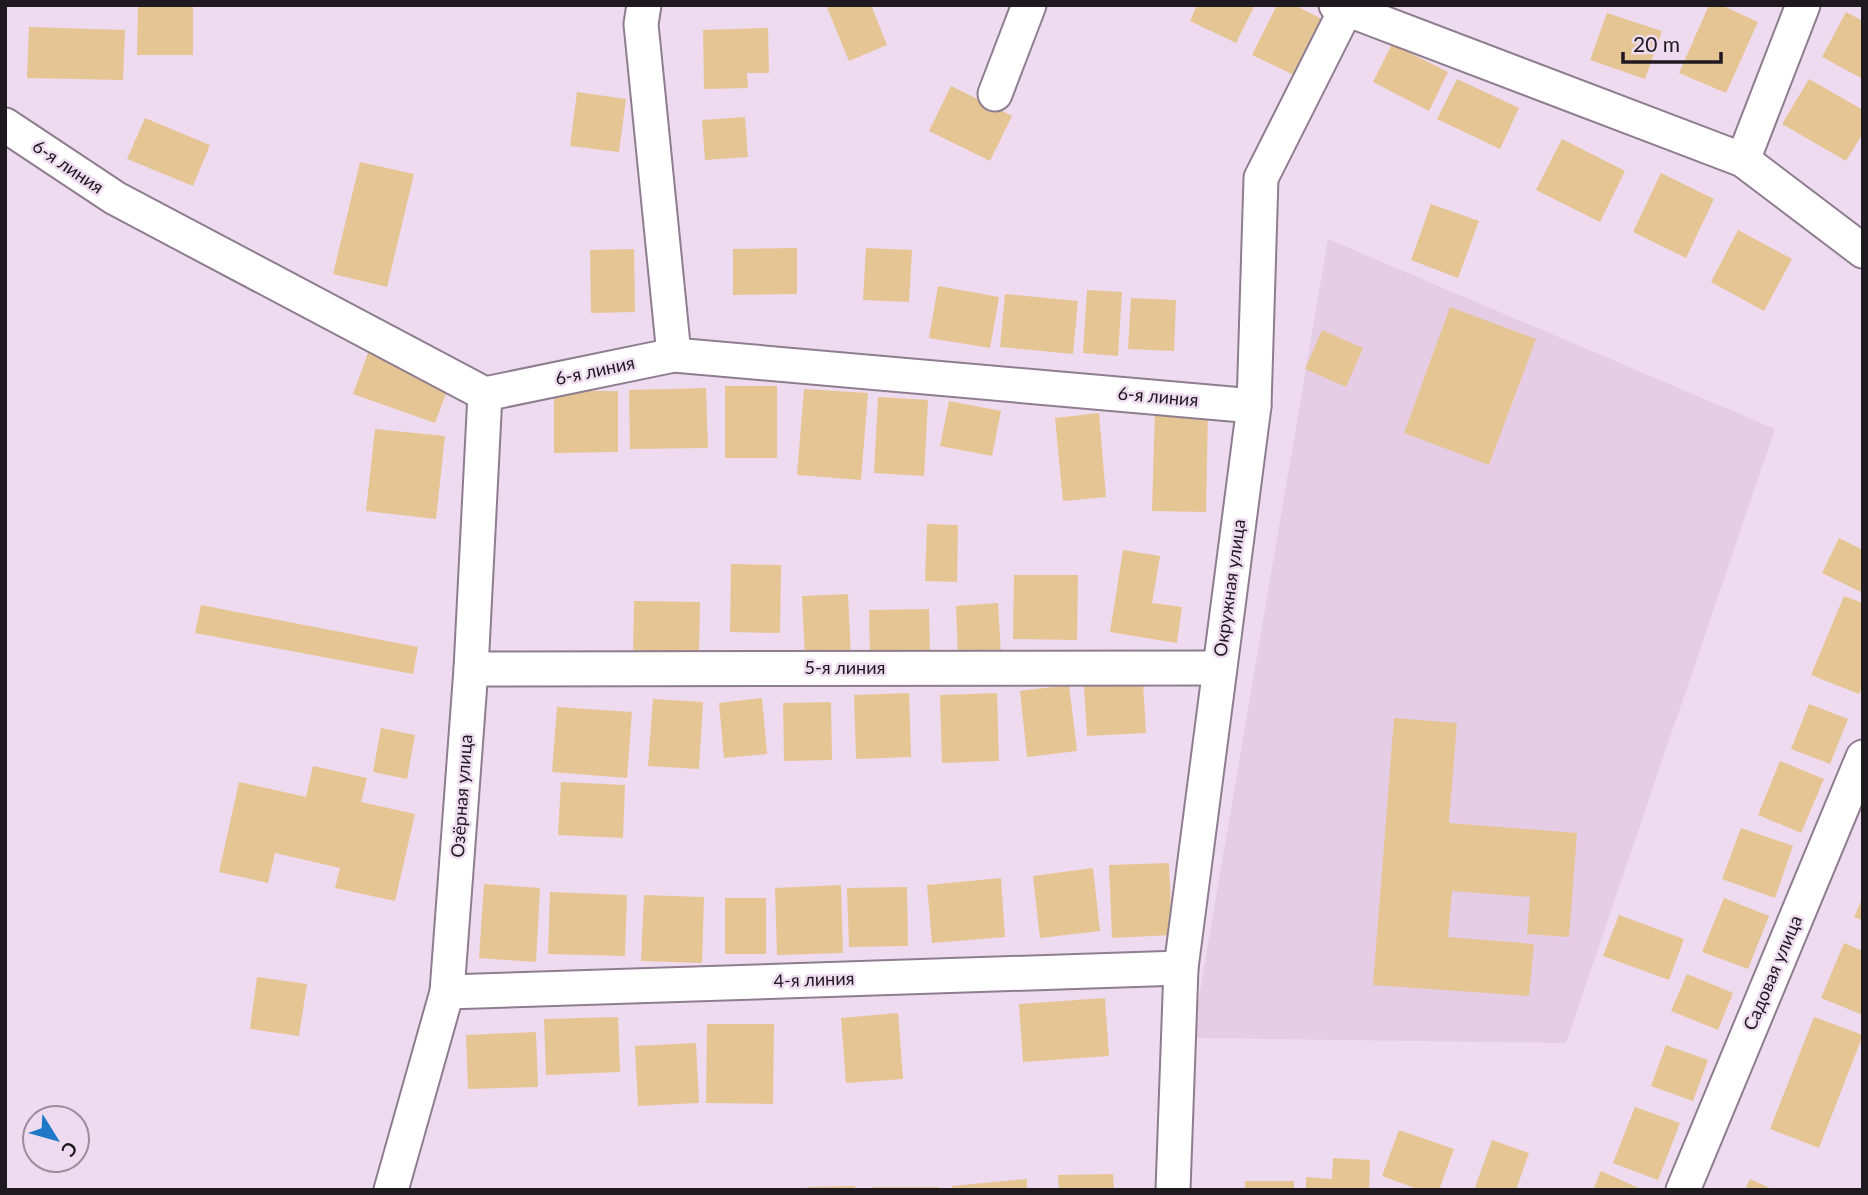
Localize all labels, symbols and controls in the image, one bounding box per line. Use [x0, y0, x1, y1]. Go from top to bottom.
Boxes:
scale bar [1623, 21, 1721, 65]
text: 20 m [1633, 31, 1680, 56]
street label: 6-я линия [29, 134, 108, 198]
street label: 6-я линия [553, 351, 637, 389]
street label: 6-я линия [1117, 382, 1199, 410]
street label: Окружная улица [1208, 518, 1250, 658]
street label: 5-я линия [805, 656, 885, 678]
street label: Озёрная улица [446, 734, 476, 858]
street label: Садовая улица [1738, 912, 1806, 1033]
street label: 4-я линия [773, 967, 855, 991]
north arrow [21, 1104, 91, 1174]
text: С [57, 1138, 83, 1162]

